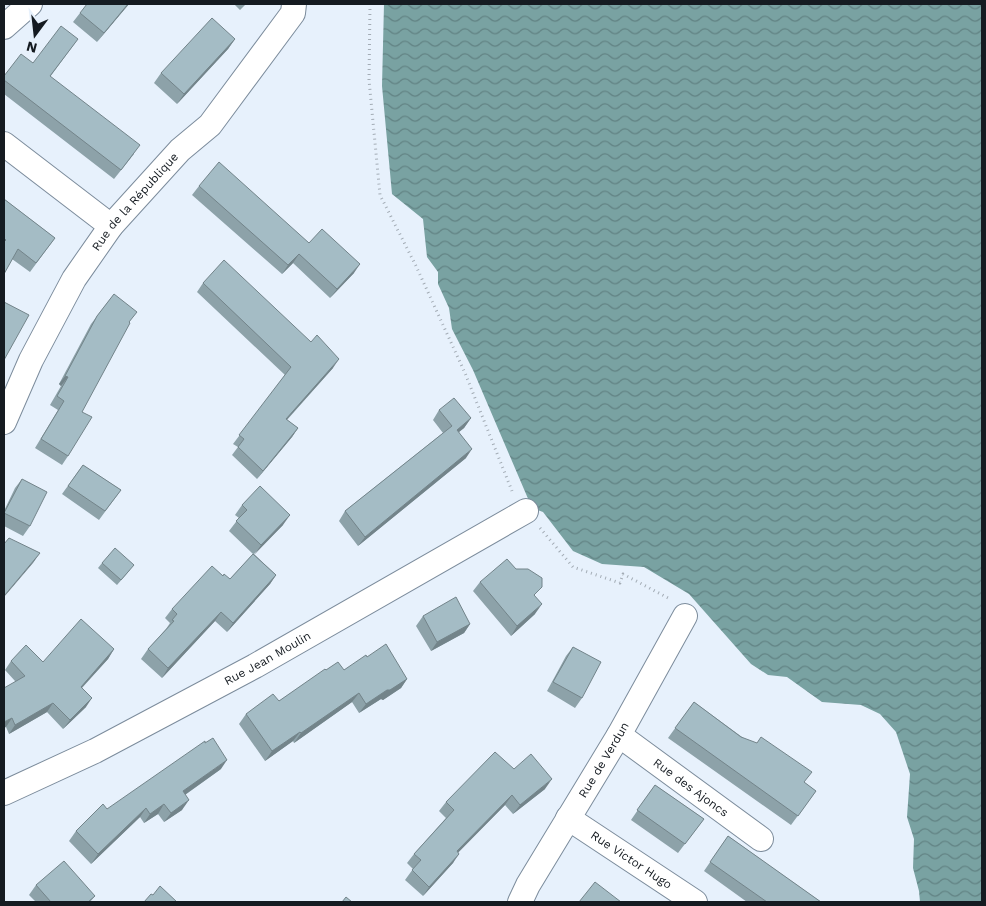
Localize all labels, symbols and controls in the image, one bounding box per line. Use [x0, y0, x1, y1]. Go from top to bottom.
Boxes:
north arrow [10, 10, 60, 60]
text: N [25, 38, 39, 57]
street label: Rue de la République [89, 150, 181, 253]
street label: Rue Jean Moulin [222, 629, 313, 688]
street label: Rue de Verdun [576, 720, 632, 800]
street label: Rue des Ajoncs [651, 755, 731, 820]
street label: Rue Victor Hugo [588, 828, 675, 892]

